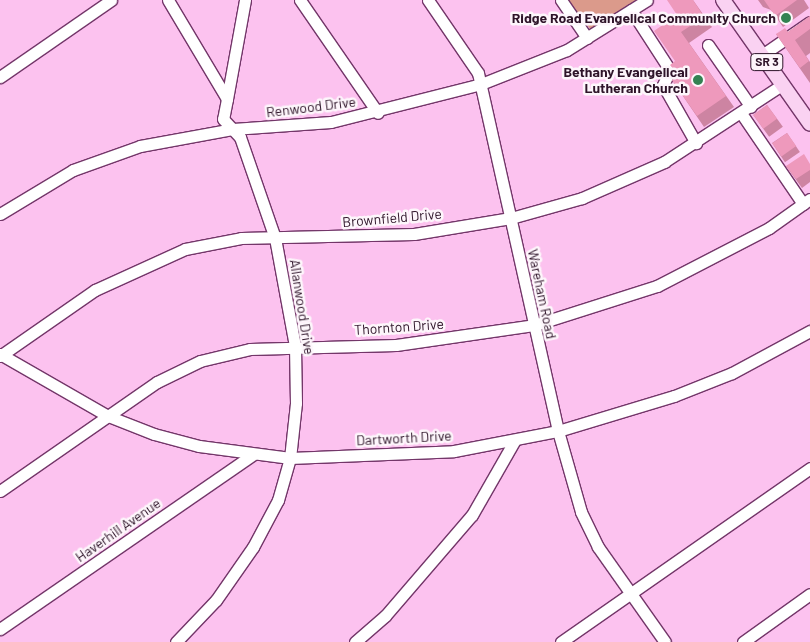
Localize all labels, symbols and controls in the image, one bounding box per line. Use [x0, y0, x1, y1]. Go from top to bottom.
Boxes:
place label: Ridge Road Evangelical Community Church [512, 10, 776, 26]
marker: Ridge Road Evangelical Community Church [780, 12, 792, 24]
road number: SR 3 [750, 52, 784, 72]
place label: Bethany Evangelical Lutheran Church [563, 64, 688, 96]
marker: Bethany Evangelical Lutheran Church [692, 74, 704, 86]
street label: Renwood Drive [265, 93, 357, 121]
street label: Brownfield Drive [342, 205, 442, 231]
street label: Wareham Road [524, 248, 560, 340]
street label: Allanwood Drive [286, 258, 318, 356]
street label: Thornton Drive [354, 315, 444, 339]
street label: Dartworth Drive [356, 427, 452, 449]
street label: Haverhill Avenue [72, 494, 164, 566]

